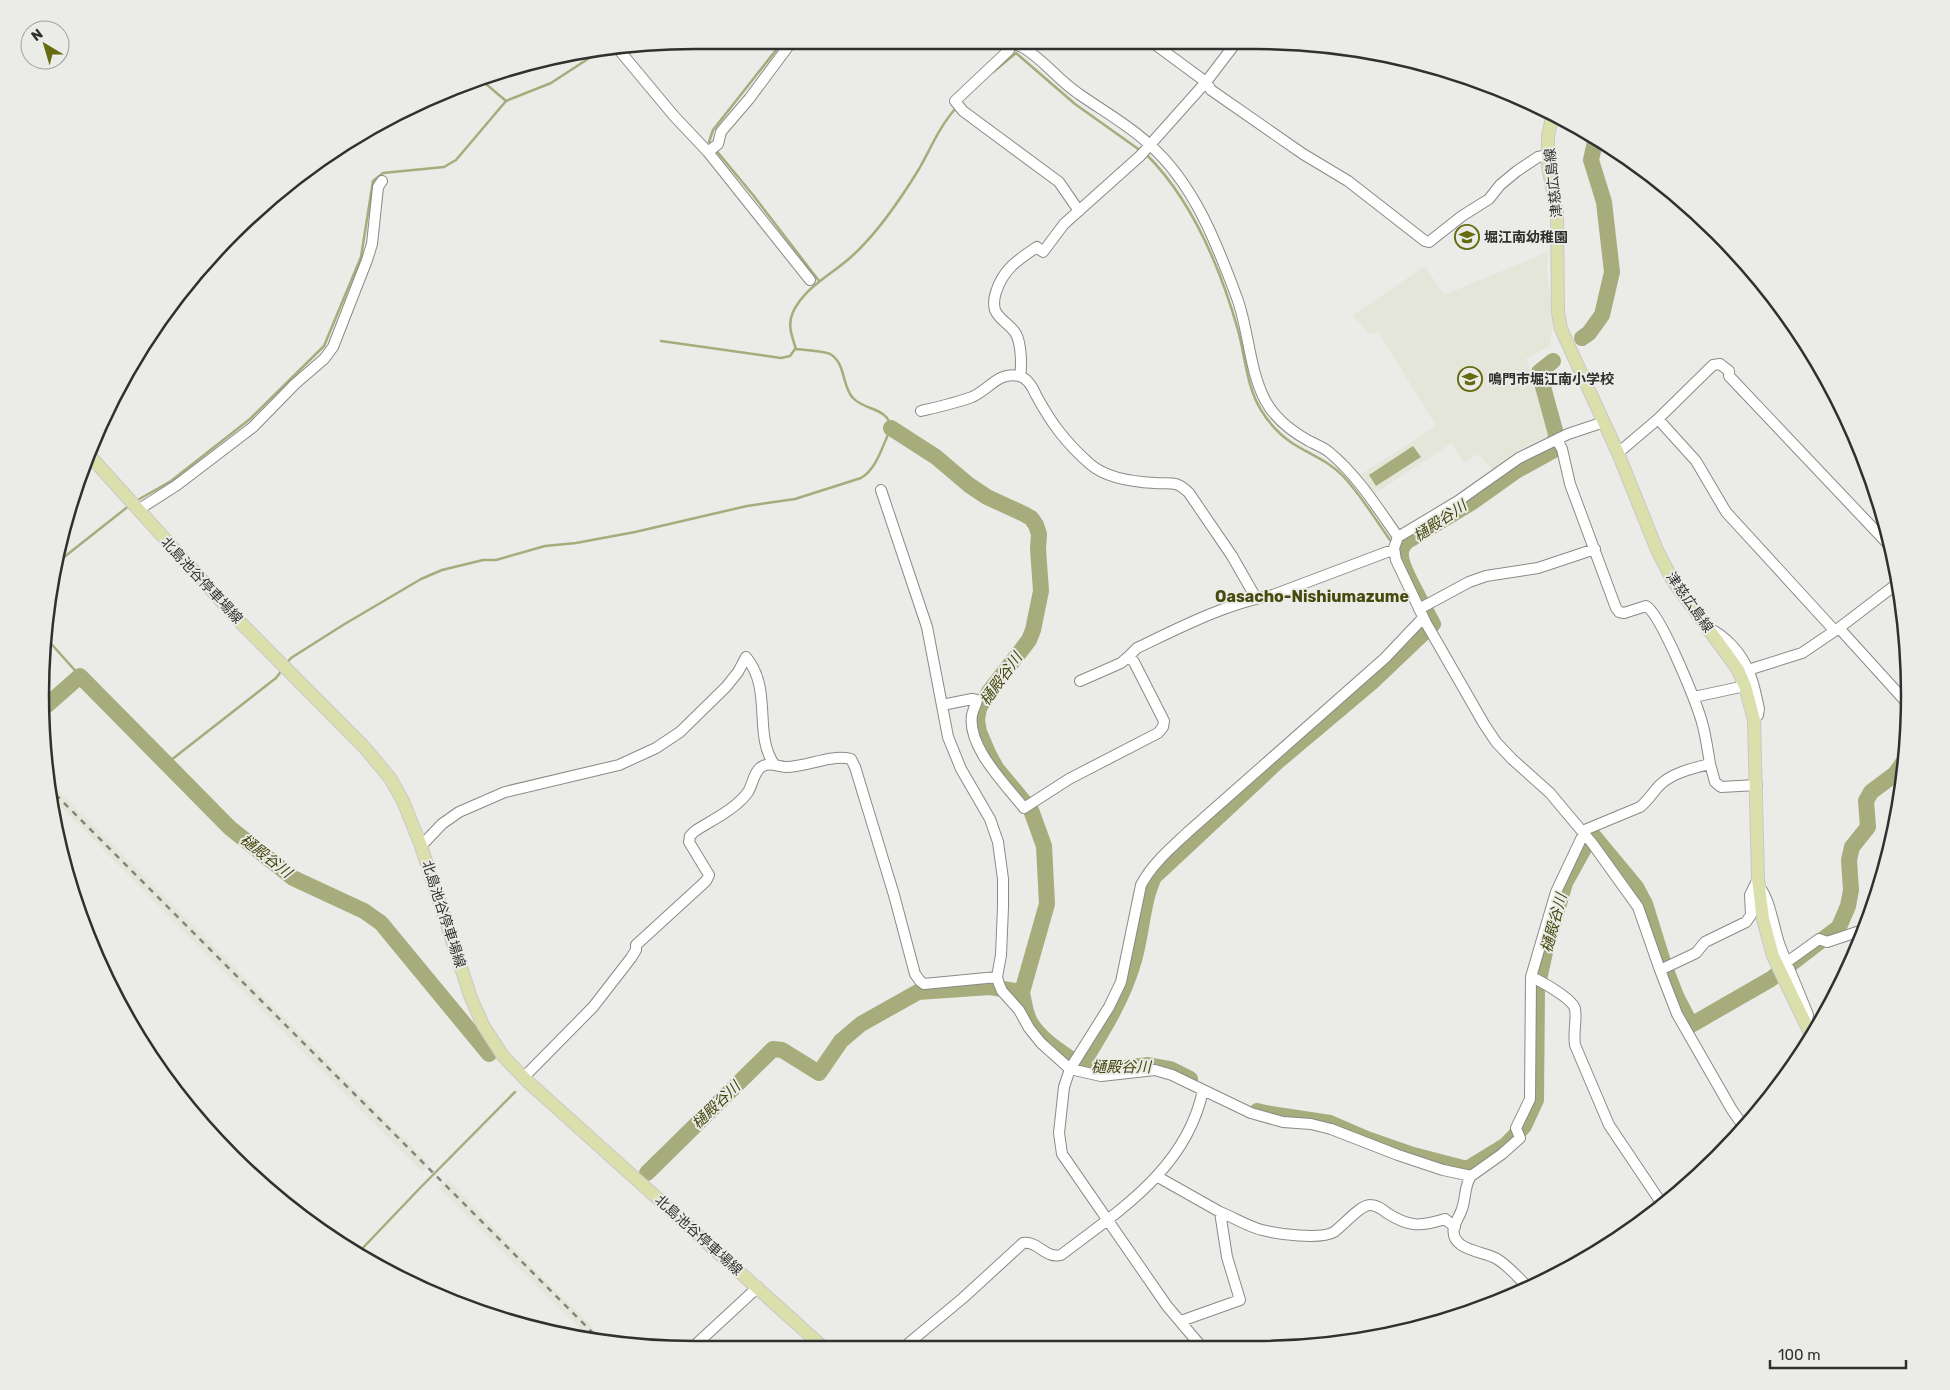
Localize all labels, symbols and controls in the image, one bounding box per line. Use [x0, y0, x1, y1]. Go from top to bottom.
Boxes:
north arrow [20, 20, 70, 70]
text: N [28, 25, 47, 45]
street label: 津慈広島線 [1541, 147, 1566, 219]
school or university icon: 堀江南幼稚園 [1454, 224, 1480, 250]
place label: 堀江南幼稚園 [1484, 229, 1568, 246]
school or university icon: 鳴門市堀江南小学校 [1457, 366, 1483, 392]
place label: 鳴門市堀江南小学校 [1488, 371, 1614, 388]
water label: 樋殿谷川 [1410, 496, 1472, 545]
street label: 北島池谷停車場線 [157, 534, 246, 627]
street label: 津慈広島線 [1663, 569, 1717, 636]
district label: Oasacho-Nishiumazume [1215, 587, 1409, 606]
water label: 樋殿谷川 [976, 648, 1027, 709]
water label: 樋殿谷川 [237, 830, 297, 883]
street label: 北島池谷停車場線 [418, 858, 469, 970]
water label: 樋殿谷川 [1538, 890, 1571, 954]
water label: 樋殿谷川 [1091, 1058, 1153, 1076]
water label: 樋殿谷川 [688, 1076, 745, 1132]
street label: 北島池谷停車場線 [651, 1192, 746, 1279]
scale bar [1770, 1338, 1906, 1370]
text: 100 m [1778, 1346, 1820, 1364]

